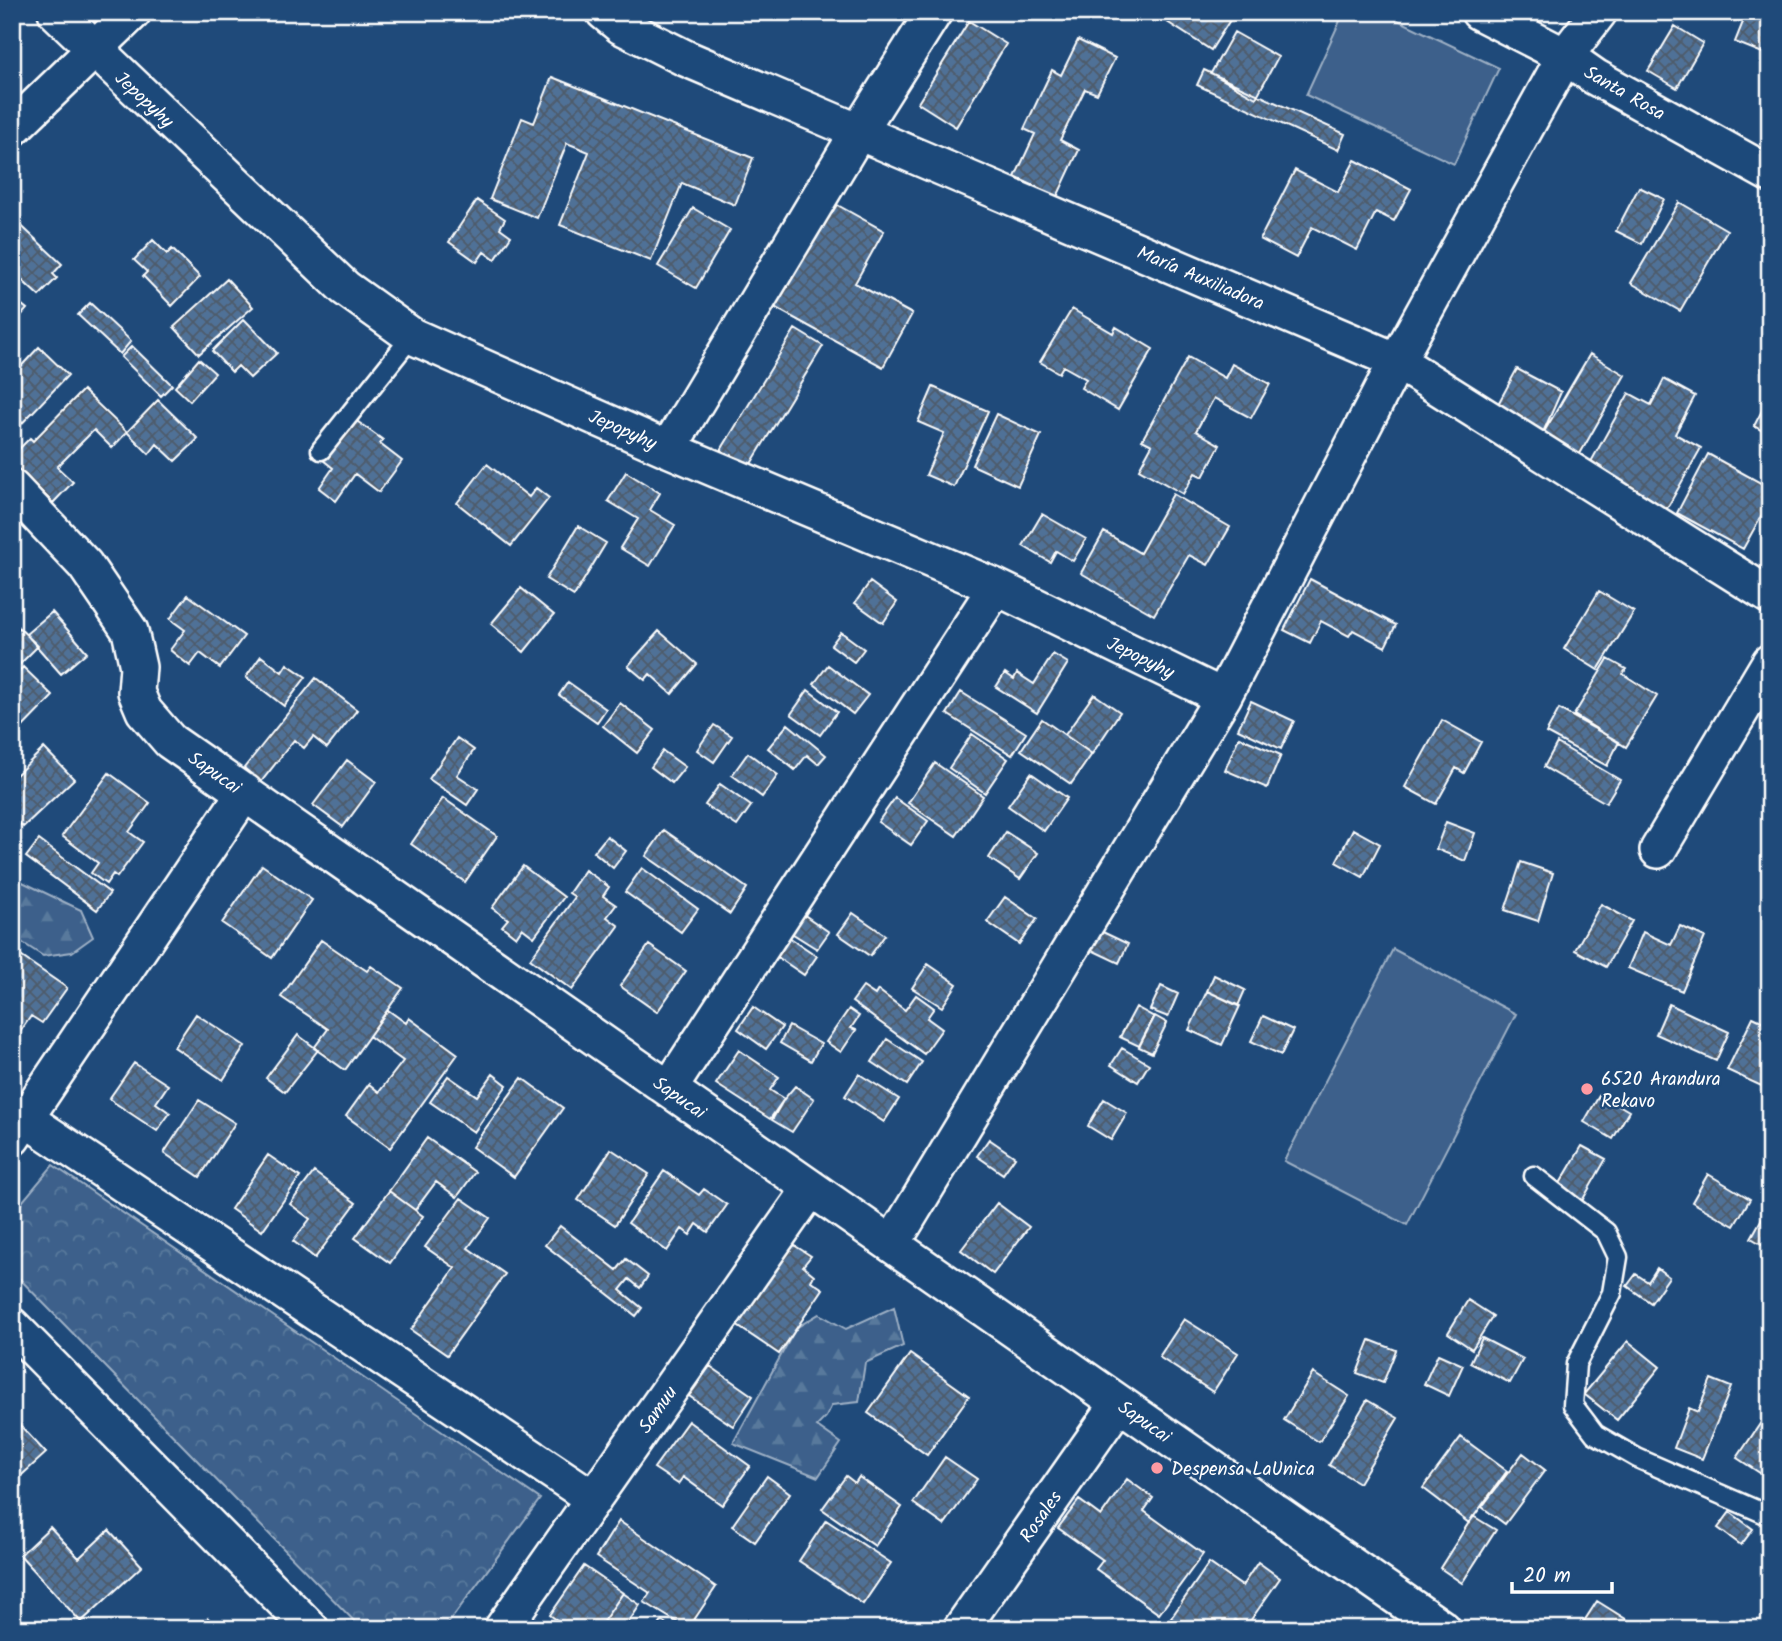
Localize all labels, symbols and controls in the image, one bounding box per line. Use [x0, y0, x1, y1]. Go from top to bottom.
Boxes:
street label: Santa Rosa [1578, 58, 1670, 129]
street label: Jepopyhy [107, 65, 181, 137]
street label: María Auxiliadora [1132, 238, 1269, 319]
street label: Jepopyhy [583, 402, 662, 460]
street label: Jepopyhy [1101, 629, 1180, 689]
street label: Sapucai [181, 744, 248, 804]
place label: 6520 Arandura Rekavo [1601, 1065, 1721, 1117]
street label: Sapucai [646, 1069, 713, 1129]
marker: 6520 Arandura Rekavo [1579, 1081, 1595, 1097]
street label: Samuu [631, 1380, 686, 1440]
street label: Sapucai [1111, 1393, 1178, 1453]
place label: Despensa LaUnica [1171, 1455, 1315, 1485]
marker: Despensa LaUnica [1149, 1460, 1165, 1476]
street label: Rosales [1013, 1485, 1071, 1550]
scale bar [1512, 1550, 1612, 1594]
text: 20 m [1523, 1560, 1571, 1593]

